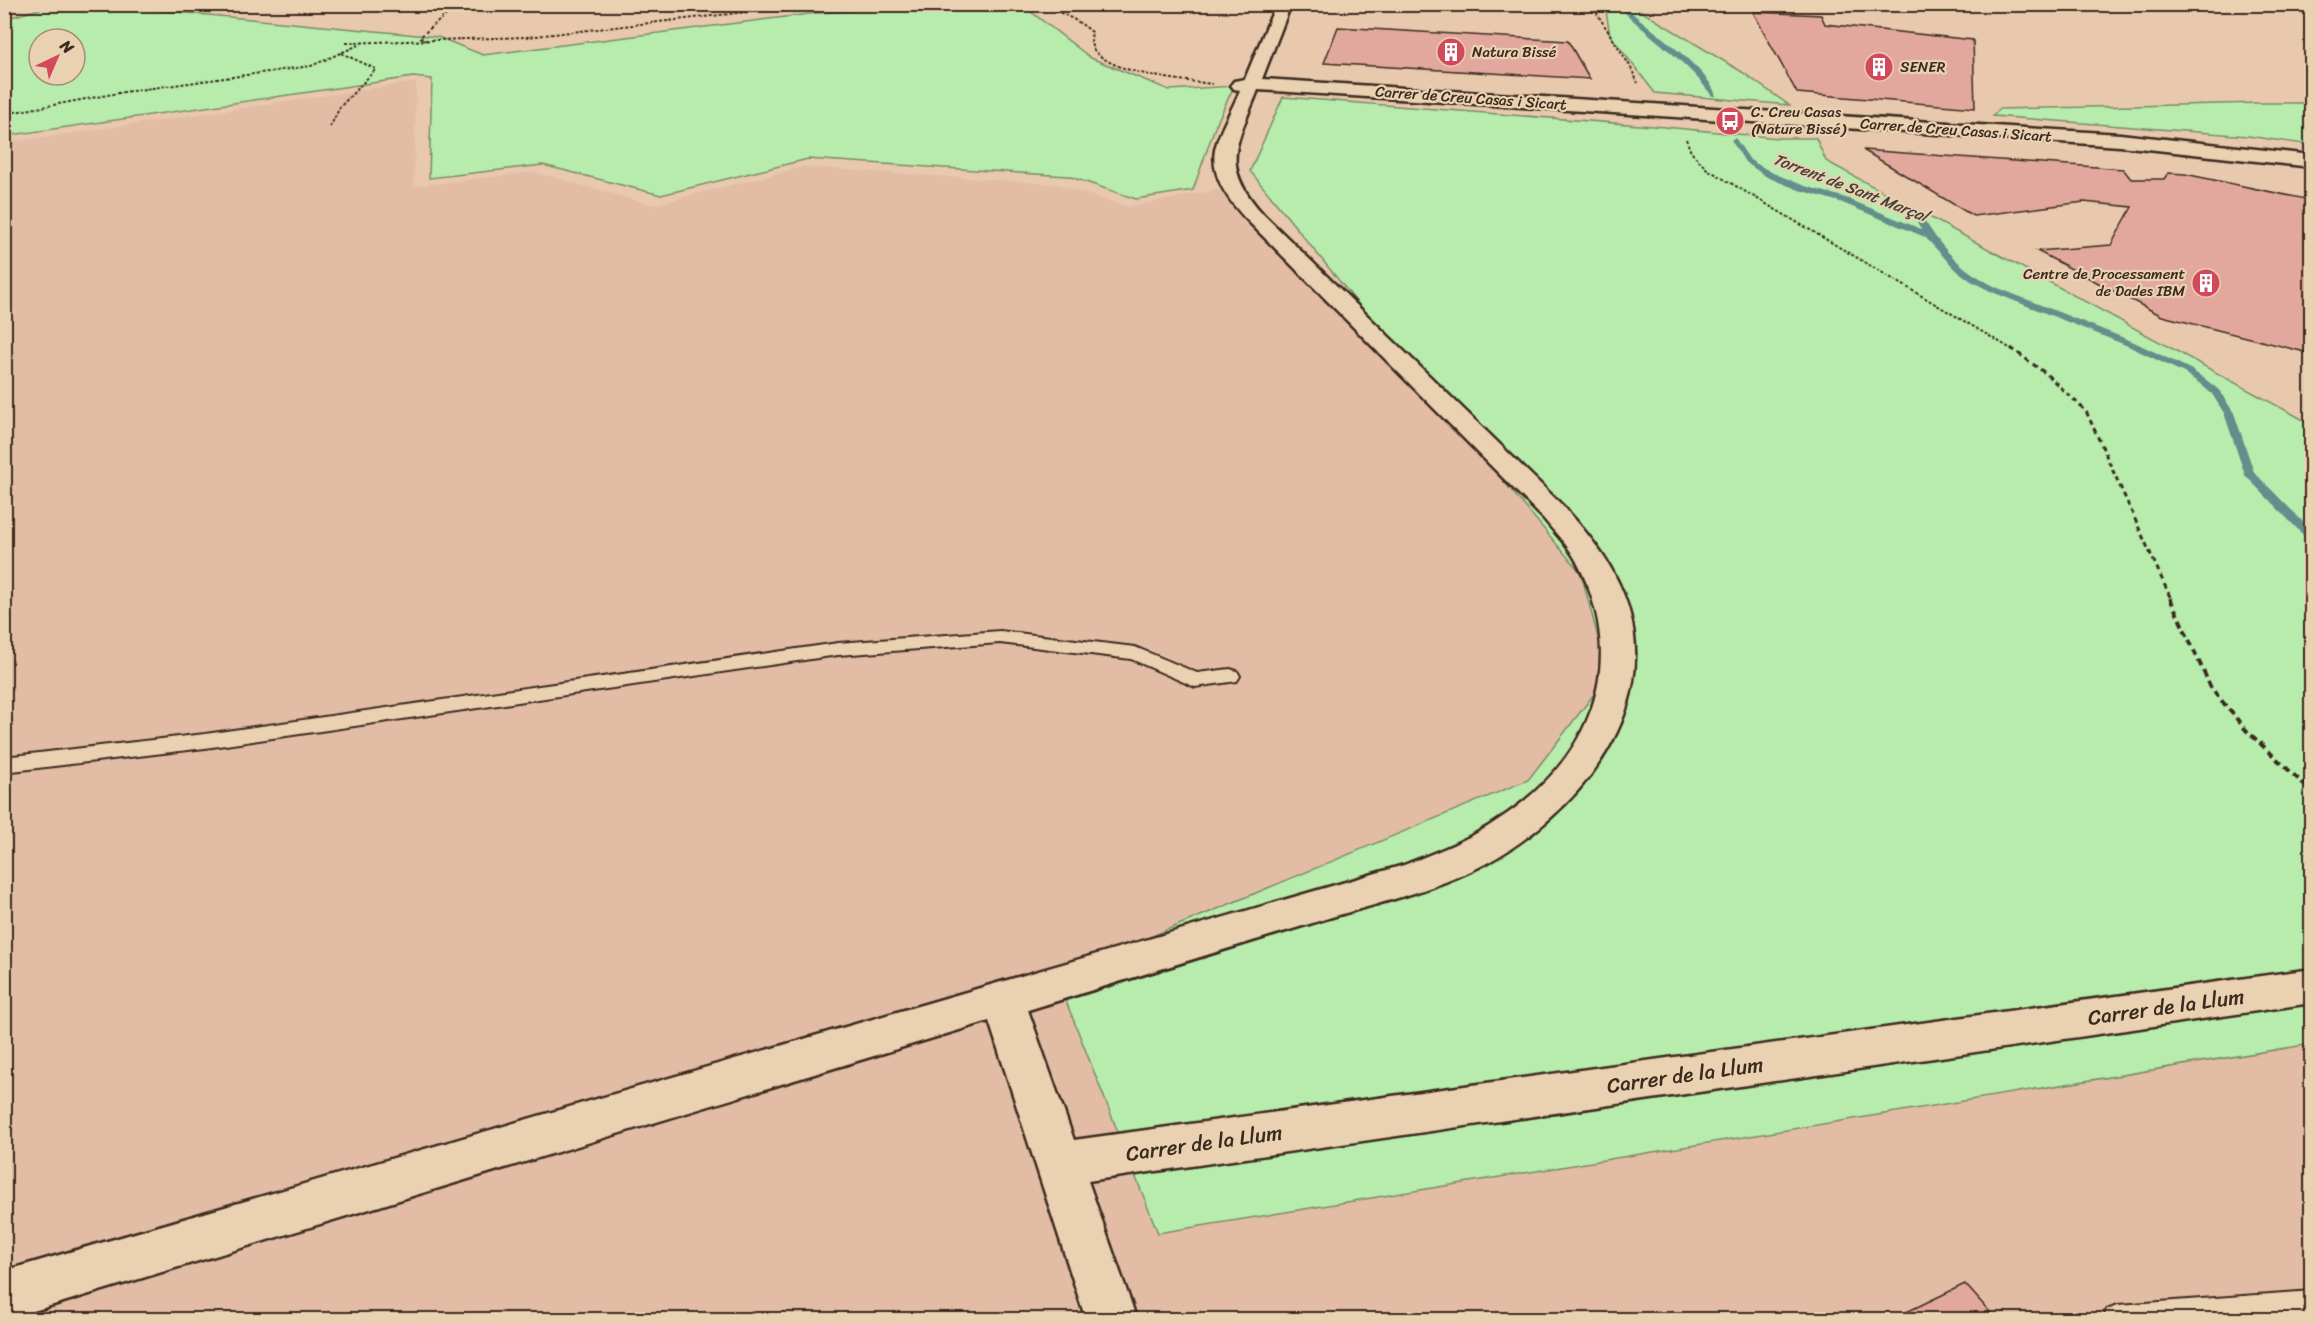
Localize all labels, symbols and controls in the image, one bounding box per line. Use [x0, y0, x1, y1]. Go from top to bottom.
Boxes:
north arrow [27, 27, 87, 87]
text: N [52, 32, 82, 61]
building icon: Natura Bissé [1435, 36, 1467, 68]
place label: Natura Bissé [1472, 39, 1557, 65]
building icon: SENER [1863, 51, 1895, 83]
place label: SENER [1900, 54, 1946, 80]
street label: Carrer de Creu Casas i Sicart [1374, 78, 1568, 118]
place label: C. Creu Casas (Nature Bissé) [1751, 99, 1846, 142]
bus stop icon: C. Creu Casas (Nature Bissé) [1714, 105, 1746, 137]
street label: Carrer de Creu Casas i Sicart [1859, 110, 2053, 150]
water label: Torrent de Sant Marçal [1769, 145, 1936, 232]
place label: Centre de Processament de Dades IBM [2023, 261, 2185, 304]
building icon: Centre de Processament de Dades IBM [2190, 267, 2222, 299]
street label: Carrer de la Llum [2085, 977, 2247, 1037]
street label: Carrer de la Llum [1604, 1045, 1766, 1105]
street label: Carrer de la Llum [1123, 1113, 1285, 1173]

